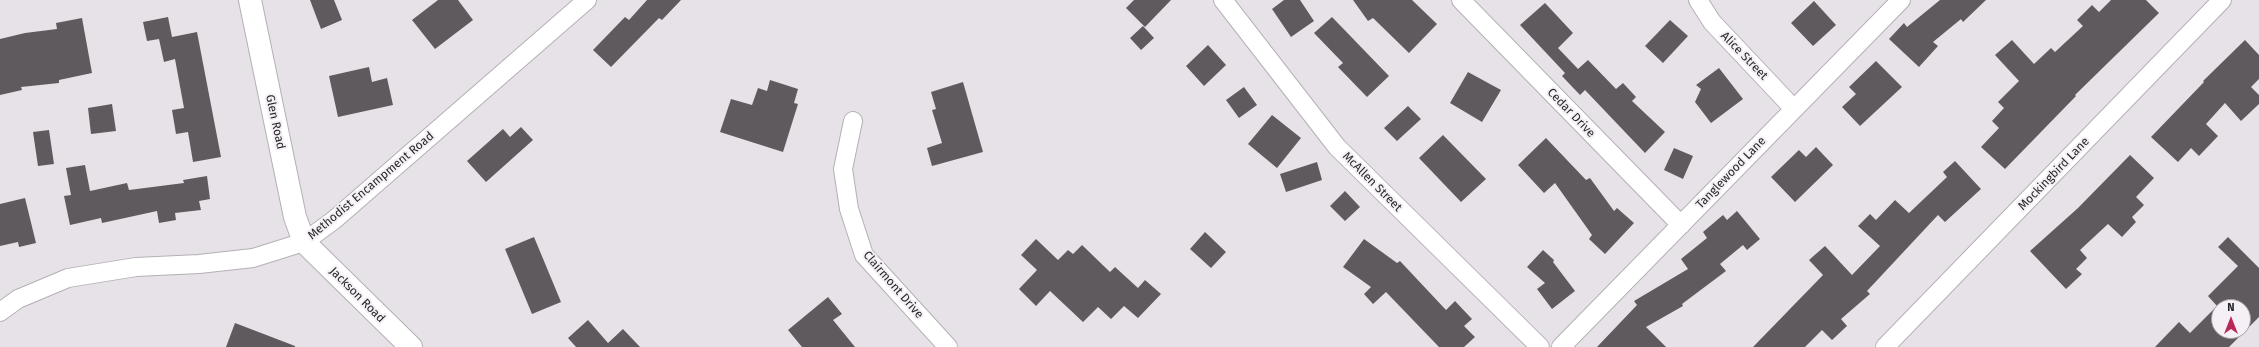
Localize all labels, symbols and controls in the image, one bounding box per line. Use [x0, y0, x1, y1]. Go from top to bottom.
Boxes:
street label: Alice Street [1717, 29, 1771, 83]
street label: Cedar Drive [1544, 85, 1598, 141]
street label: Glen Road [262, 93, 288, 151]
street label: Methodist Encampment Road [305, 129, 437, 243]
street label: Tanglewood Lane [1693, 134, 1769, 212]
street label: Mockingbird Lane [2015, 134, 2093, 214]
street label: McAllen Street [1339, 149, 1405, 215]
street label: Clairmont Drive [860, 248, 926, 322]
street label: Jackson Road [326, 264, 388, 326]
north arrow [2211, 299, 2251, 339]
text: N [2227, 301, 2235, 314]

